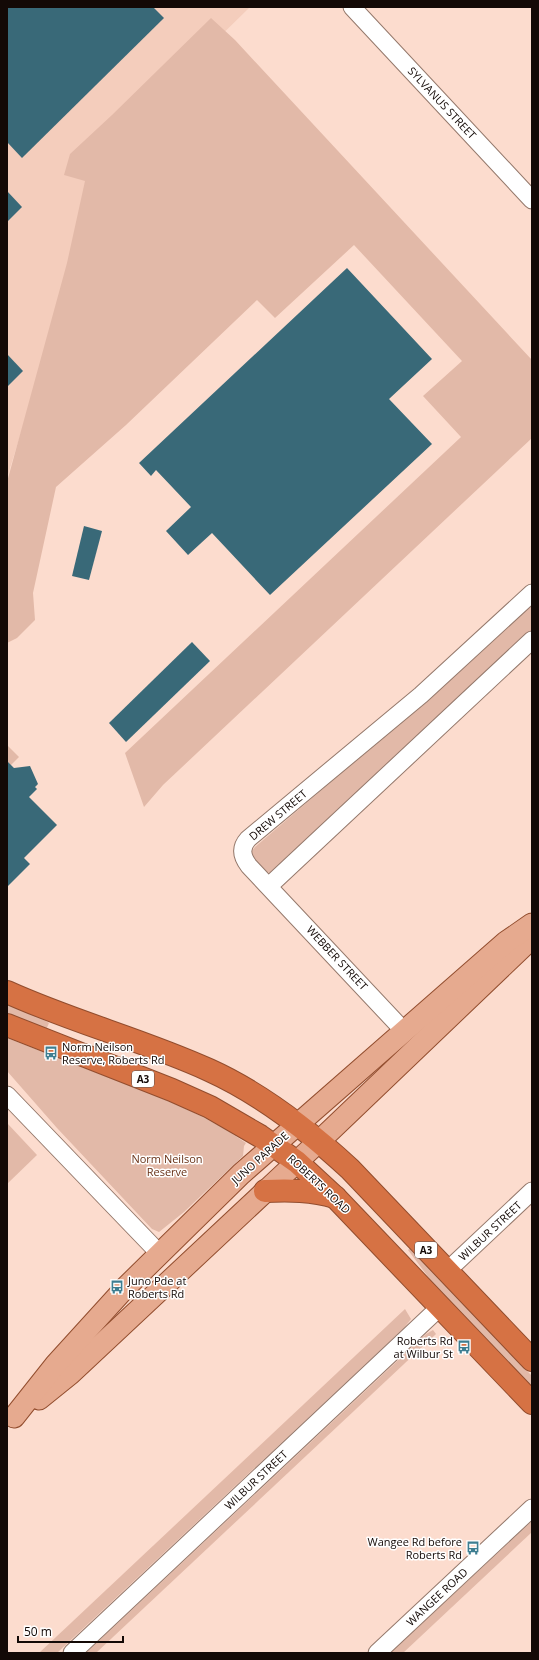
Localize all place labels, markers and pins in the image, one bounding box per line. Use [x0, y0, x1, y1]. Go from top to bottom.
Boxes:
place label: Norm Neilson Reserve, Roberts Rd [62, 1039, 165, 1067]
bus stop icon: Norm Neilson Reserve, Roberts Rd [43, 1045, 59, 1061]
place label: Juno Pde at Roberts Rd [127, 1273, 186, 1301]
bus stop icon: Juno Pde at Roberts Rd [109, 1279, 125, 1295]
place label: Roberts Rd at Wilbur St [394, 1333, 453, 1361]
bus stop icon: Roberts Rd at Wilbur St [456, 1339, 472, 1355]
place label: Wangee Rd before Roberts Rd [368, 1534, 462, 1562]
bus stop icon: Wangee Rd before Roberts Rd [465, 1540, 481, 1556]

